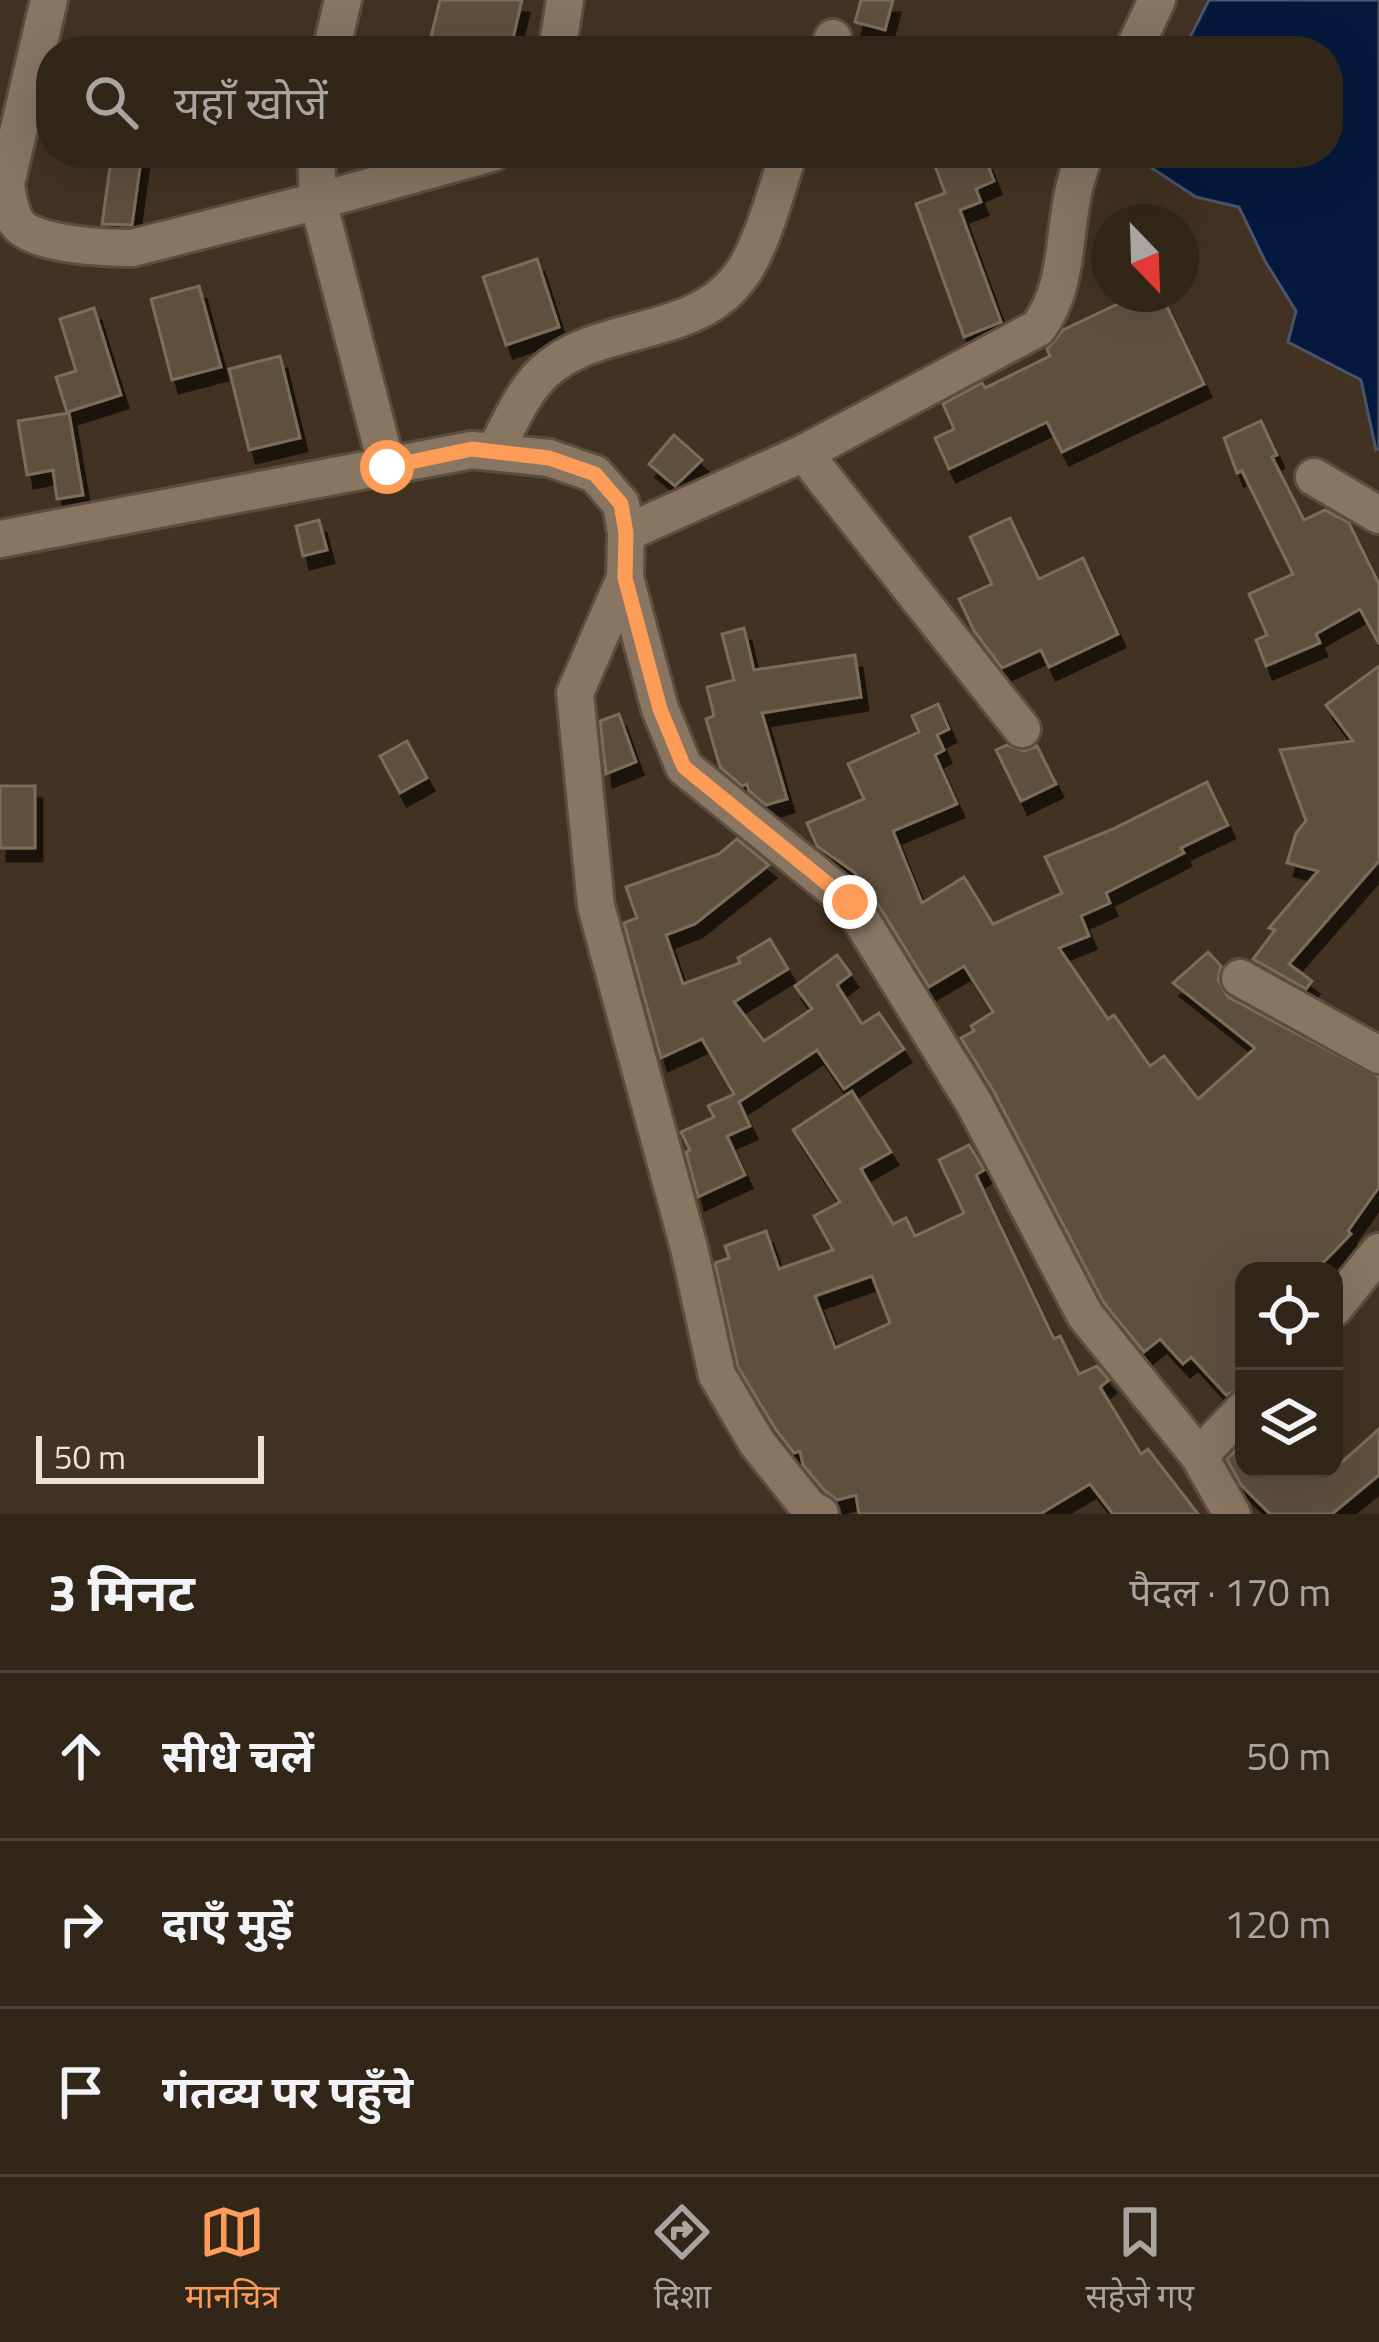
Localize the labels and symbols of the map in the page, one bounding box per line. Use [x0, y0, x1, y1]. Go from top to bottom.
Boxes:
north arrow [1091, 204, 1199, 312]
route start [360, 440, 414, 494]
route end [823, 875, 877, 929]
scale bar [36, 1430, 264, 1483]

